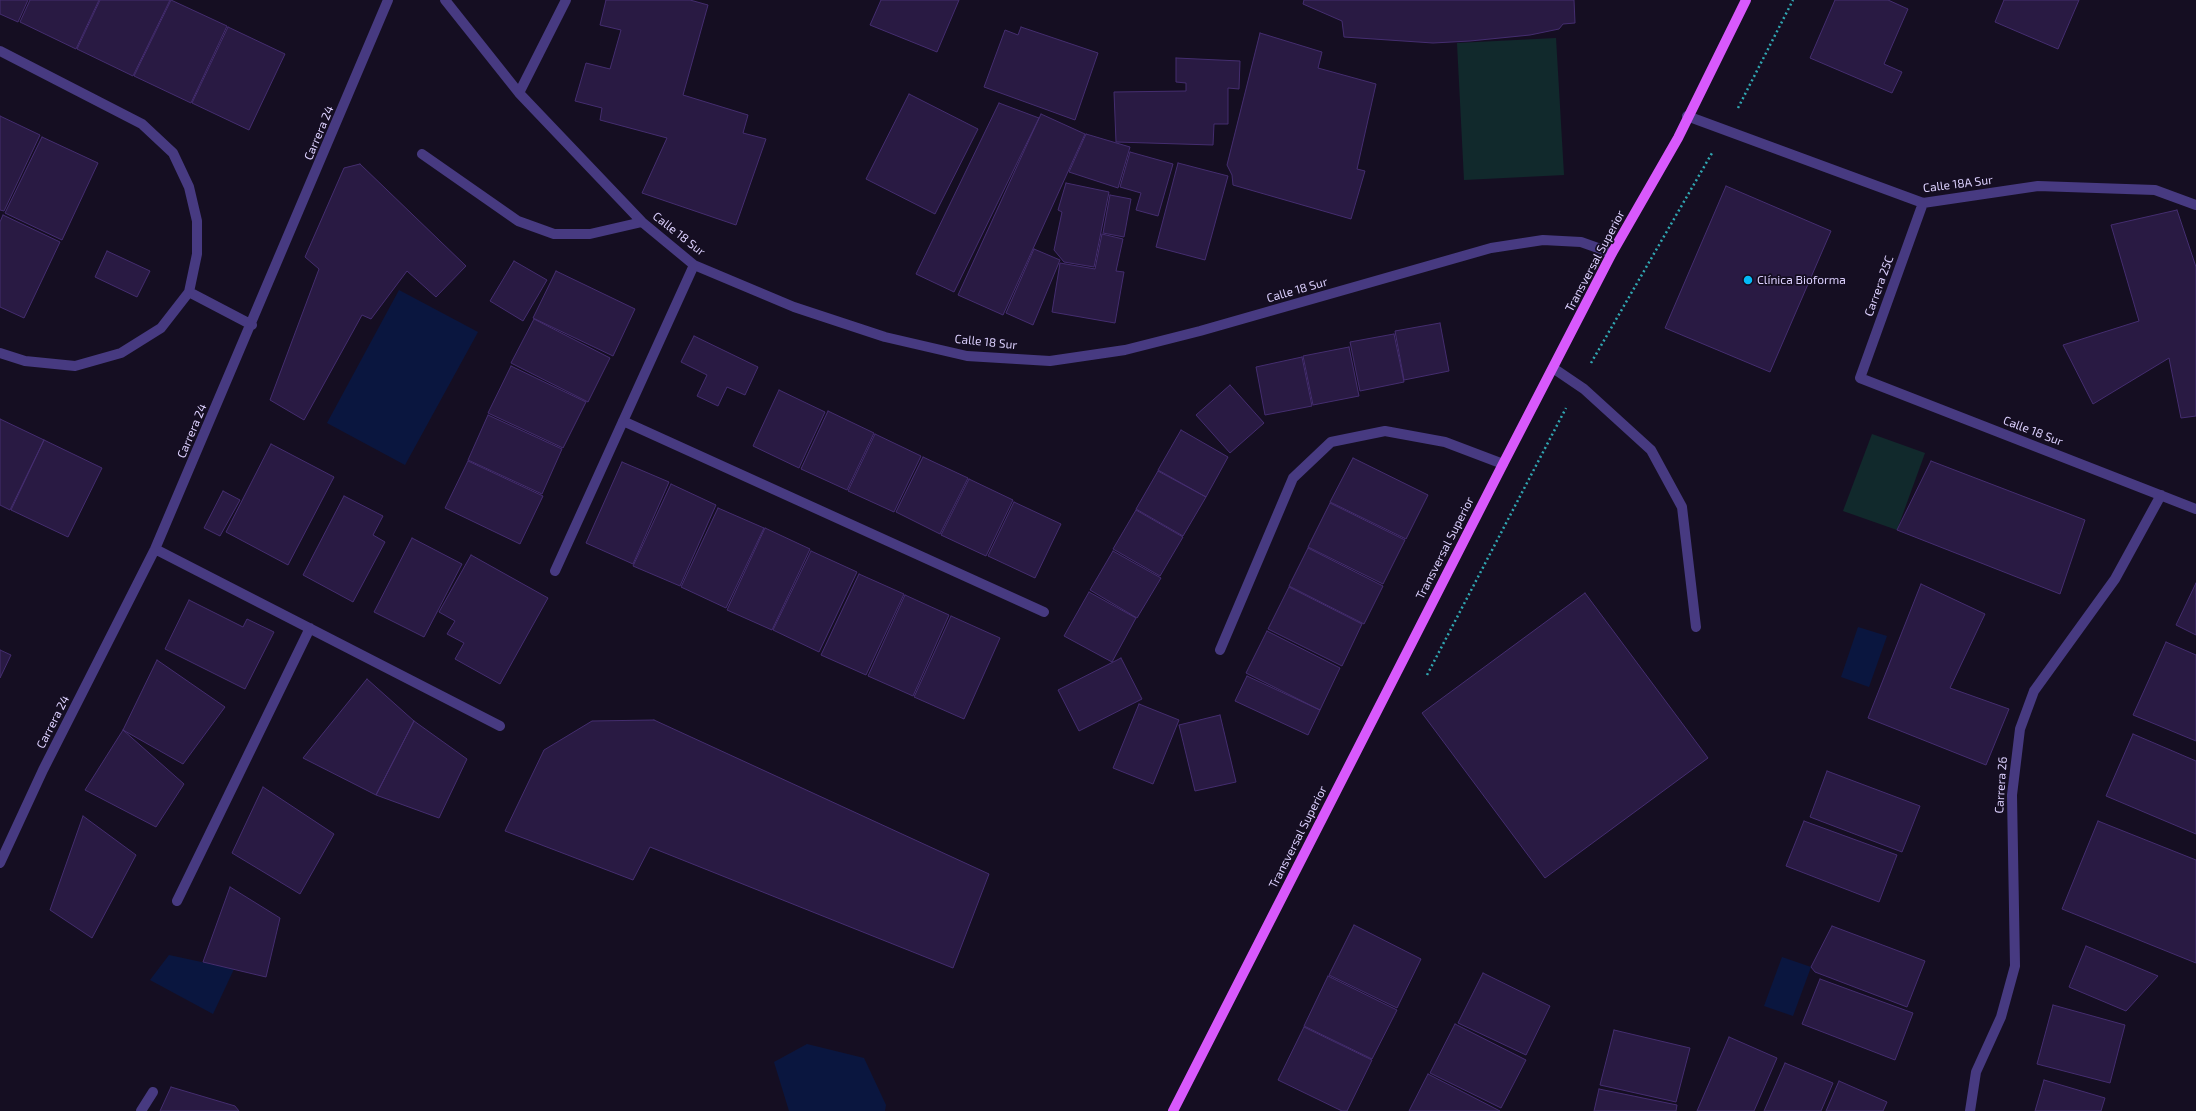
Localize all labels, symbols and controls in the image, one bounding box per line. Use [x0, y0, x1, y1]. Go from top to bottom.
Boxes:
street label: Carrera 24 [301, 104, 337, 162]
street label: Calle 18A Sur [1922, 173, 1994, 195]
street label: Transversal Superior [1562, 208, 1628, 314]
street label: Calle 18 Sur [650, 209, 708, 259]
street label: Carrera 25C [1861, 254, 1897, 318]
place label: Clínica Bioforma [1757, 273, 1846, 287]
street label: Calle 18 Sur [1265, 274, 1329, 306]
marker: Clínica Bioforma [1742, 274, 1754, 286]
street label: Calle 18 Sur [954, 332, 1018, 352]
street label: Carrera 24 [174, 402, 210, 460]
street label: Calle 18 Sur [2001, 413, 2065, 449]
street label: Transversal Superior [1413, 494, 1477, 602]
street label: Carrera 24 [34, 693, 72, 751]
street label: Carrera 26 [1992, 756, 2010, 814]
street label: Transversal Superior [1266, 783, 1330, 891]

